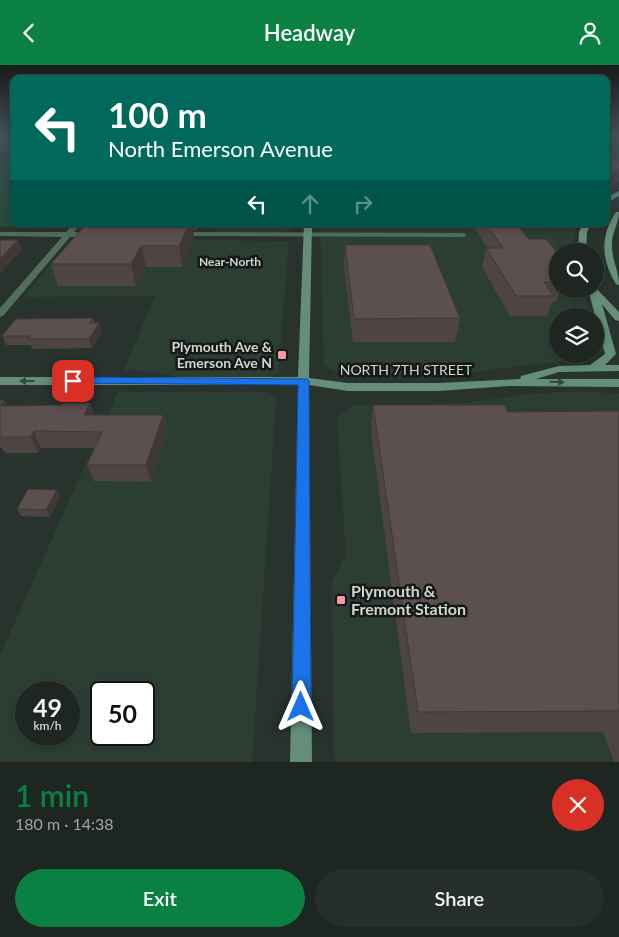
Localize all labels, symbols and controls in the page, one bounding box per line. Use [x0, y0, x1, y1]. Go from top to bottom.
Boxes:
icon: back [15, 19, 43, 47]
text: Headway [264, 19, 355, 46]
icon: person [576, 19, 604, 47]
text: 100 m [108, 93, 207, 135]
icon: left [25, 95, 90, 160]
text: North Emerson Avenue [108, 135, 333, 162]
icon: left [243, 190, 271, 218]
icon: ahead [296, 190, 324, 218]
icon: right [349, 190, 377, 218]
map controls [549, 243, 604, 363]
button: search [549, 243, 604, 298]
district label: Near-North [199, 254, 261, 269]
button: layers [549, 308, 604, 363]
place label: Plymouth Ave & Emerson Ave N [171, 338, 273, 371]
marker: Plymouth Ave & Emerson Ave N [276, 349, 288, 361]
pin [52, 360, 94, 402]
street label: NORTH 7TH STREET [340, 361, 473, 378]
icon: arrive [59, 367, 87, 395]
one-way arrow [19, 377, 35, 385]
one-way arrow [550, 379, 566, 387]
place label: Plymouth & Fremont Station [351, 581, 466, 618]
marker: Plymouth & Fremont Station [335, 594, 347, 606]
position arrow [274, 680, 326, 732]
speed limit sign: 50 [90, 681, 155, 746]
text: 49 [33, 692, 62, 722]
text: km/h [33, 718, 62, 733]
text: 1 min [15, 777, 89, 813]
button: close [552, 779, 604, 831]
text: 180 m · 14:38 [15, 814, 114, 833]
button: Exit [15, 869, 305, 927]
button: Share [315, 869, 604, 927]

